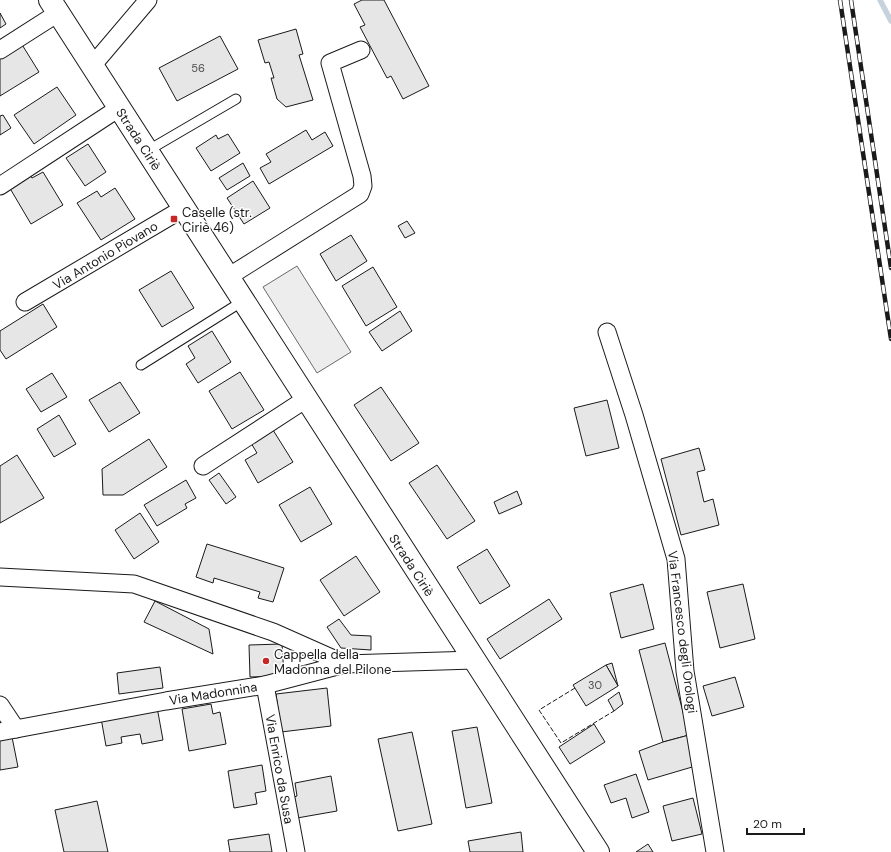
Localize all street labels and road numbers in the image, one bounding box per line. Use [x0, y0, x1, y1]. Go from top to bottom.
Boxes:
street label: Strada Ciriè [112, 105, 165, 174]
street label: Via Antonio Piovano [50, 217, 161, 294]
street label: Strada Ciriè [385, 531, 438, 600]
street label: Via Francesco degli Orologi [664, 550, 701, 714]
street label: Via Madonnina [168, 678, 258, 709]
street label: Via Enrico da Susa [262, 713, 298, 825]

